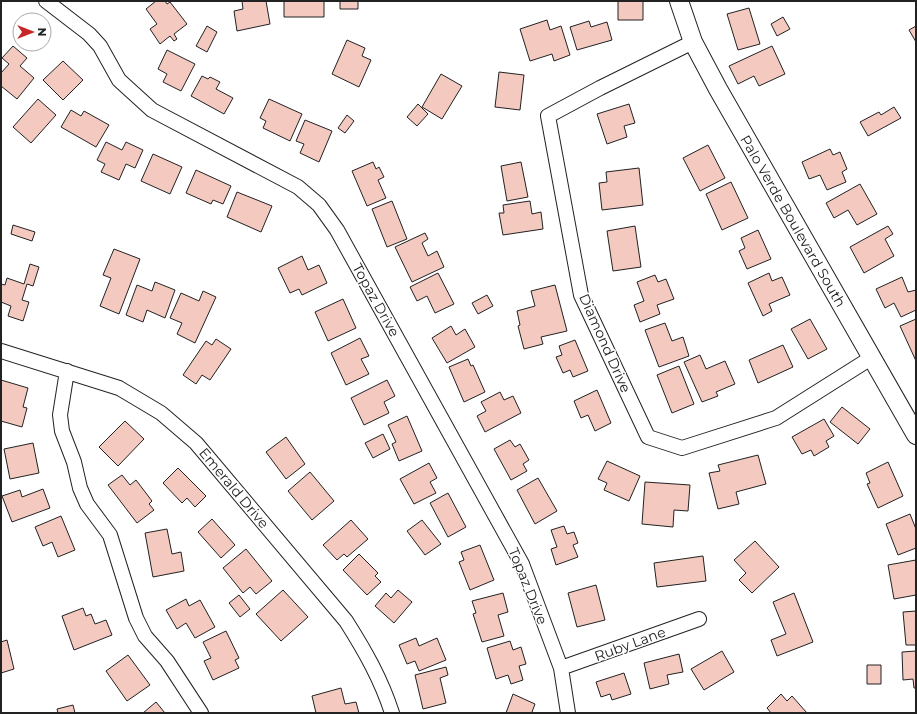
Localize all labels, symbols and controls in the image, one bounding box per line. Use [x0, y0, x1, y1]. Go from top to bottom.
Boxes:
north arrow [12, 12, 52, 52]
text: N [35, 28, 49, 36]
street label: Palo Verde Boulevard South [736, 132, 850, 310]
street label: Topaz Drive [348, 260, 404, 340]
street label: Diamond Drive [575, 291, 635, 395]
street label: Emerald Drive [195, 444, 273, 532]
street label: Topaz Drive [504, 545, 552, 627]
street label: Ruby Lane [592, 623, 668, 665]

